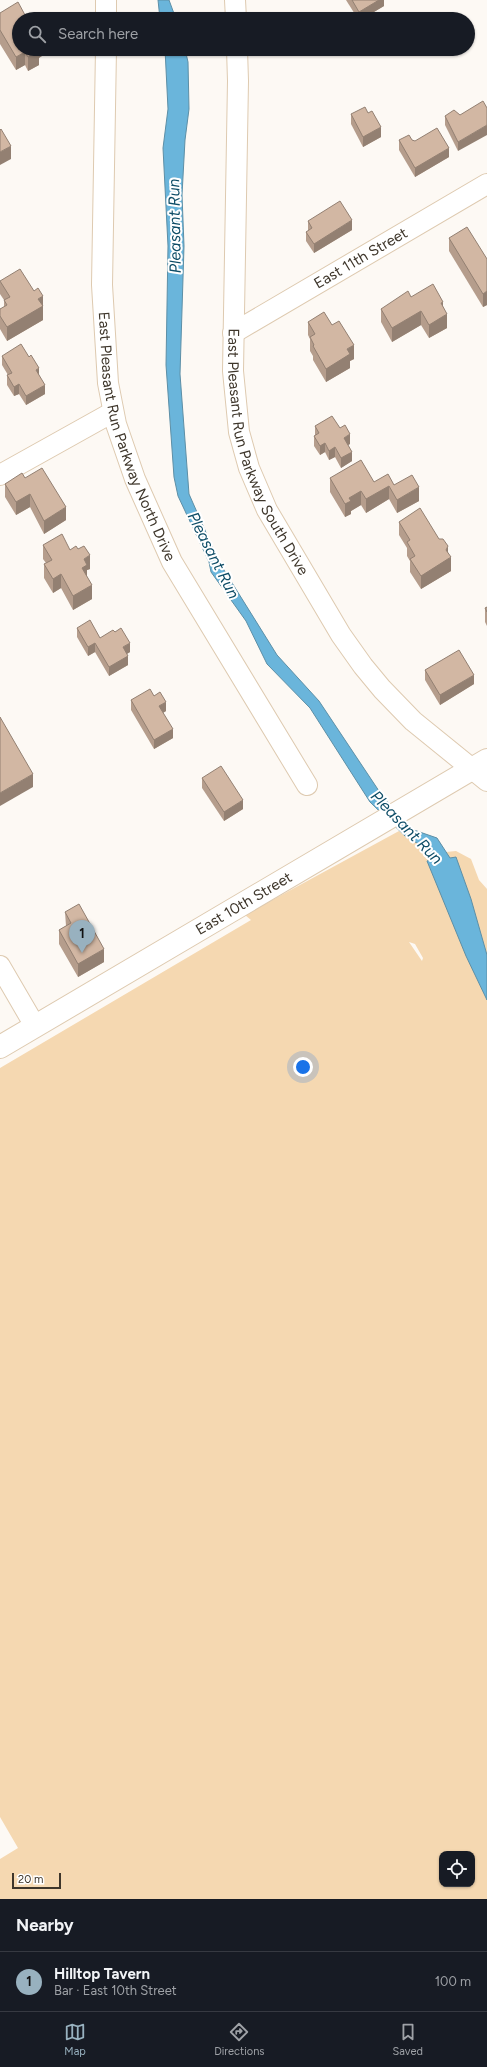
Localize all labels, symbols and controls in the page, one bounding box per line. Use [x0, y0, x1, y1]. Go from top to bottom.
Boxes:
search box [12, 12, 475, 56]
icon: search [26, 23, 48, 45]
text: Search here [58, 25, 138, 43]
water label: Pleasant Run [164, 178, 185, 274]
street label: East 11th Street [311, 224, 411, 292]
street label: East Pleasant Run Parkway North Drive [95, 311, 179, 564]
street label: East Pleasant Run Parkway South Drive [224, 328, 313, 578]
water label: Pleasant Run [184, 509, 244, 602]
water label: Pleasant Run [367, 787, 446, 868]
street label: East 10th Street [192, 868, 295, 939]
pin: 1 [69, 920, 95, 953]
your location [293, 1057, 313, 1077]
map controls [439, 1851, 475, 1887]
button: locate [439, 1851, 475, 1887]
scale bar [12, 1871, 61, 1890]
text: 20 m [18, 1873, 43, 1886]
text: Nearby [16, 1915, 74, 1935]
text: Hilltop Tavern [54, 1965, 150, 1983]
text: 1 [26, 1974, 32, 1989]
text: 100 m [435, 1974, 471, 1989]
text: Bar · East 10th Street [54, 1983, 177, 1998]
tab: Map [64, 2021, 86, 2058]
tab: Directions [214, 2021, 264, 2058]
tab: Saved [393, 2021, 423, 2058]

